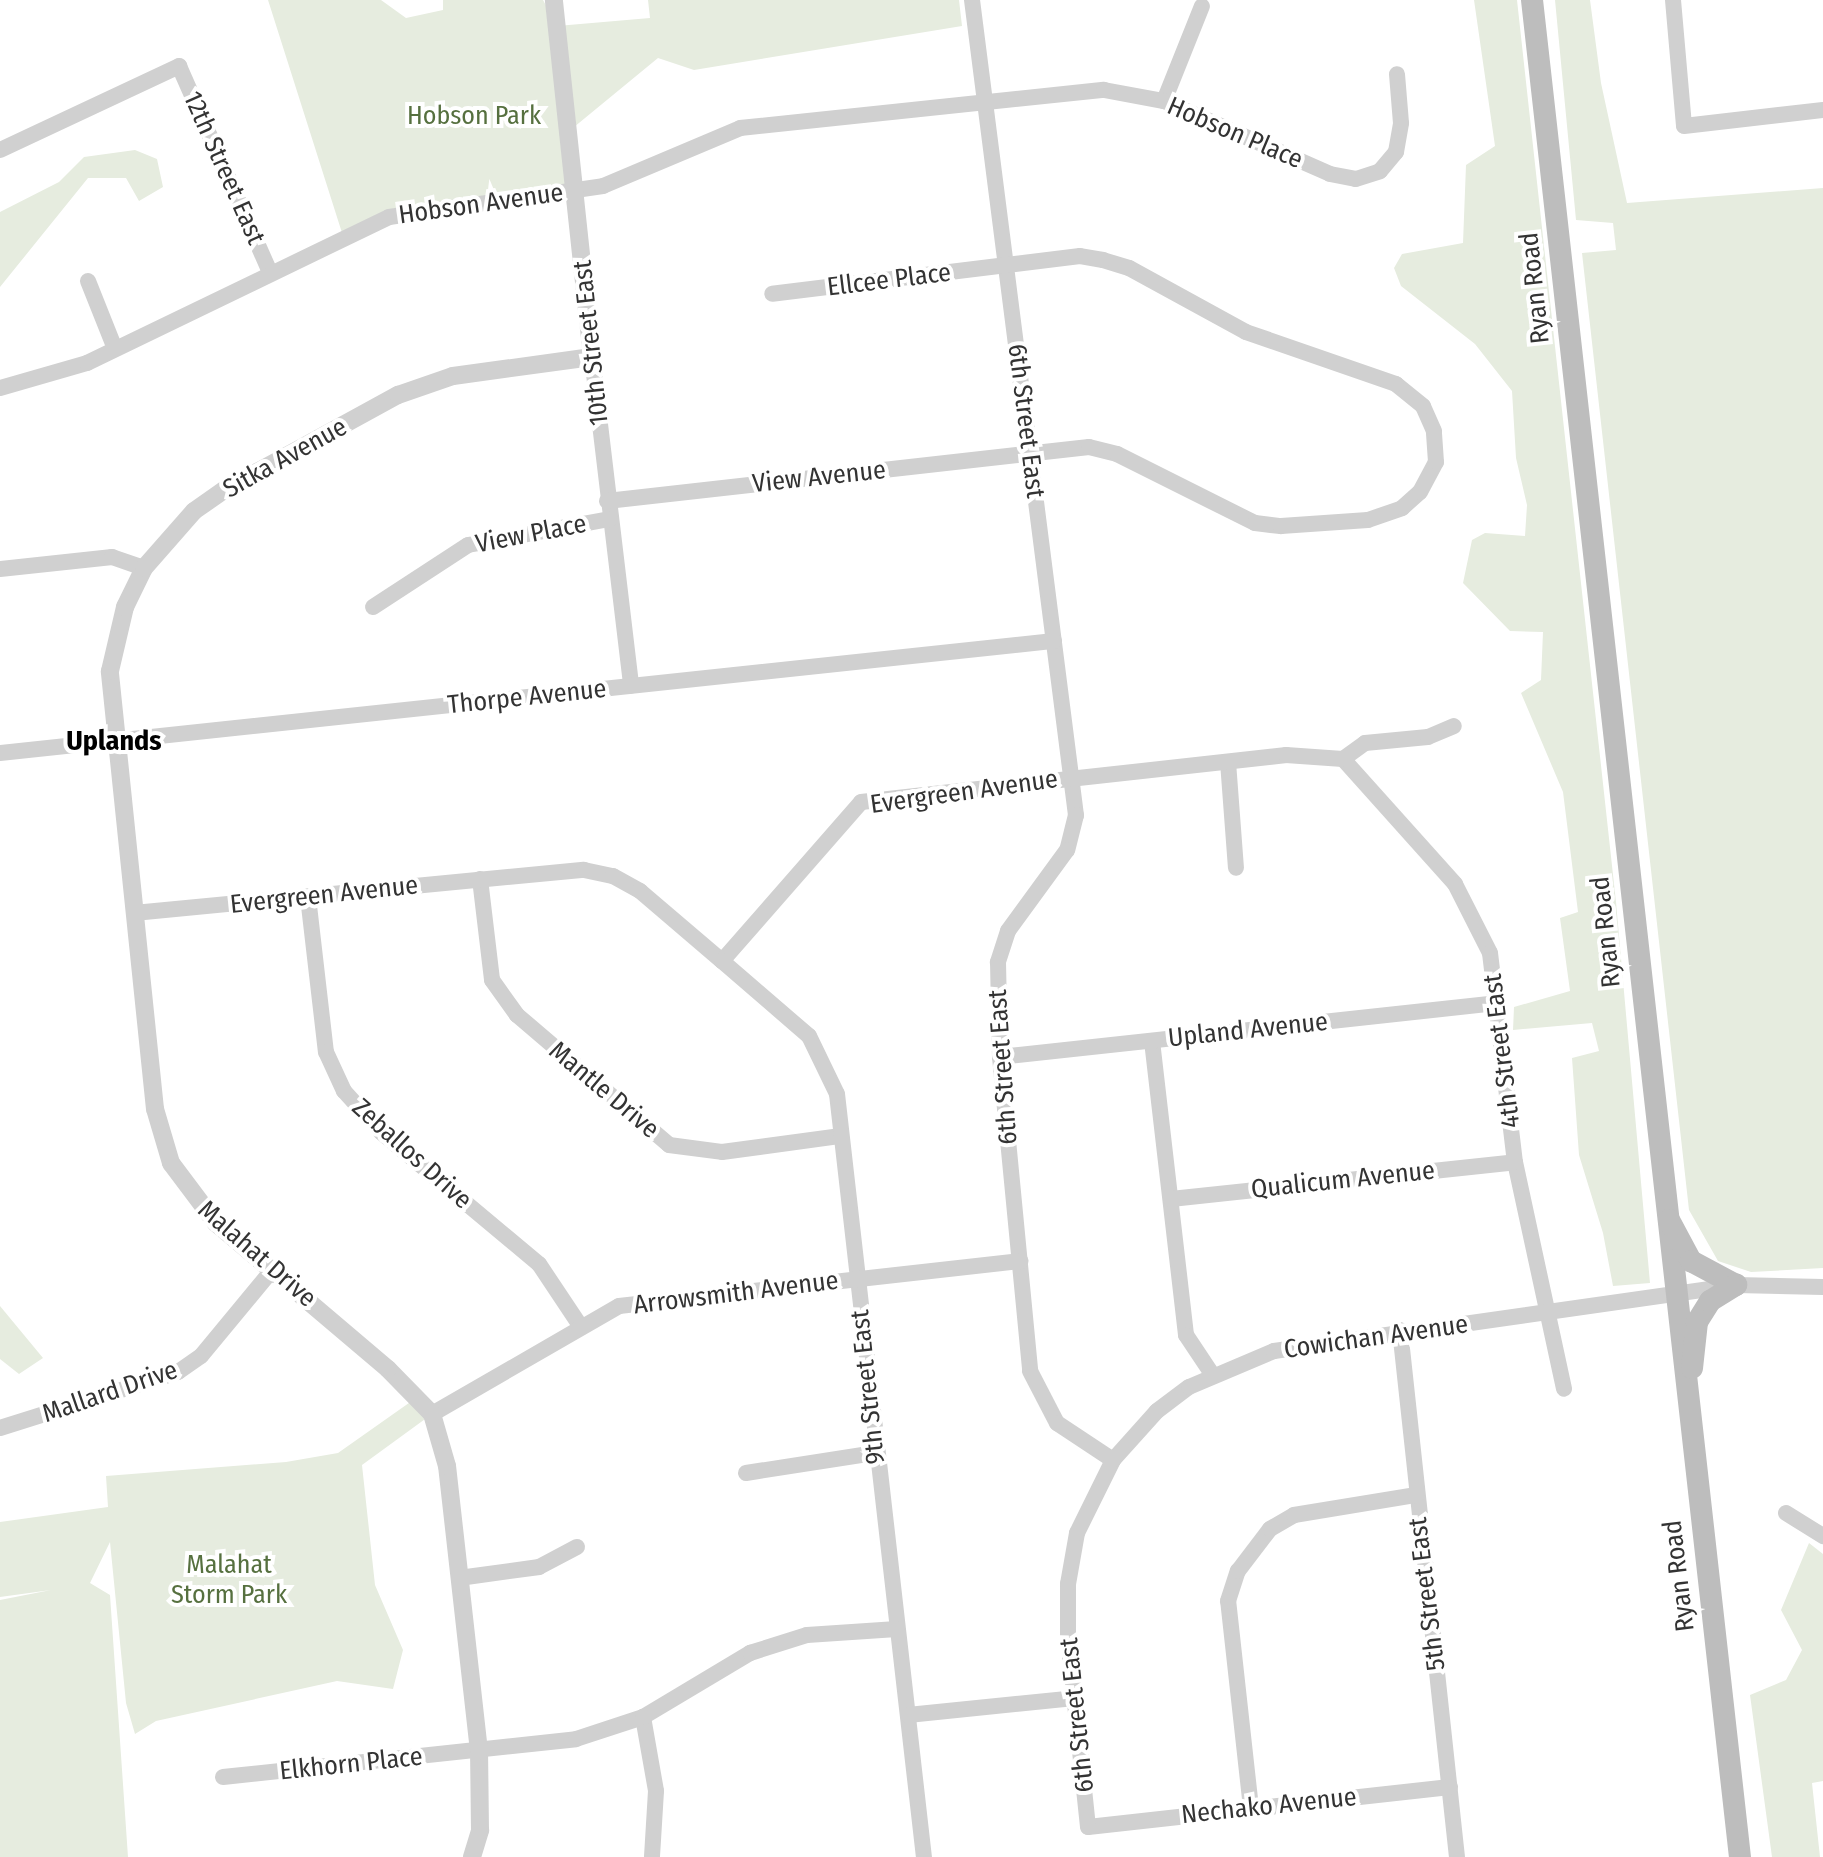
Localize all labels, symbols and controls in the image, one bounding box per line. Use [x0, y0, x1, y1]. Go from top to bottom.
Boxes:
street label: 12th Street East [176, 87, 272, 249]
street label: Hobson Place [1163, 90, 1307, 176]
park label: Hobson Park [407, 100, 541, 132]
street label: Hobson Avenue [397, 177, 565, 231]
street label: Ryan Road [1514, 231, 1556, 345]
street label: Ellcee Place [825, 257, 953, 303]
street label: 10th Street East [567, 259, 615, 427]
street label: 6th Street East [1001, 342, 1051, 500]
street label: Sitka Avenue [218, 411, 352, 505]
street label: View Avenue [751, 454, 887, 500]
street label: View Place [473, 508, 589, 560]
street label: Thorpe Avenue [446, 673, 608, 721]
district label: Uplands [66, 724, 162, 758]
street label: Evergreen Avenue [868, 763, 1060, 821]
street label: Evergreen Avenue [228, 870, 420, 920]
street label: Ryan Road [1585, 875, 1627, 989]
street label: 4th Street East [1477, 972, 1527, 1130]
street label: 6th Street East [982, 988, 1024, 1146]
street label: Upland Avenue [1167, 1006, 1329, 1054]
street label: Mantle Drive [543, 1035, 665, 1145]
street label: Zeballos Drive [346, 1092, 478, 1216]
street label: Qualicum Avenue [1250, 1155, 1436, 1205]
street label: Malahat Drive [191, 1194, 323, 1314]
street label: Arrowsmith Avenue [632, 1265, 840, 1321]
street label: 9th Street East [844, 1308, 892, 1466]
street label: Cowichan Avenue [1282, 1309, 1470, 1365]
street label: Mallard Drive [38, 1354, 182, 1430]
street label: 5th Street East [1402, 1516, 1452, 1672]
street label: Ryan Road [1657, 1519, 1701, 1633]
park label: Malahat Storm Park [171, 1549, 287, 1610]
street label: 6th Street East [1053, 1636, 1101, 1794]
street label: Elkhorn Place [278, 1741, 424, 1787]
street label: Nechako Avenue [1180, 1781, 1358, 1831]

